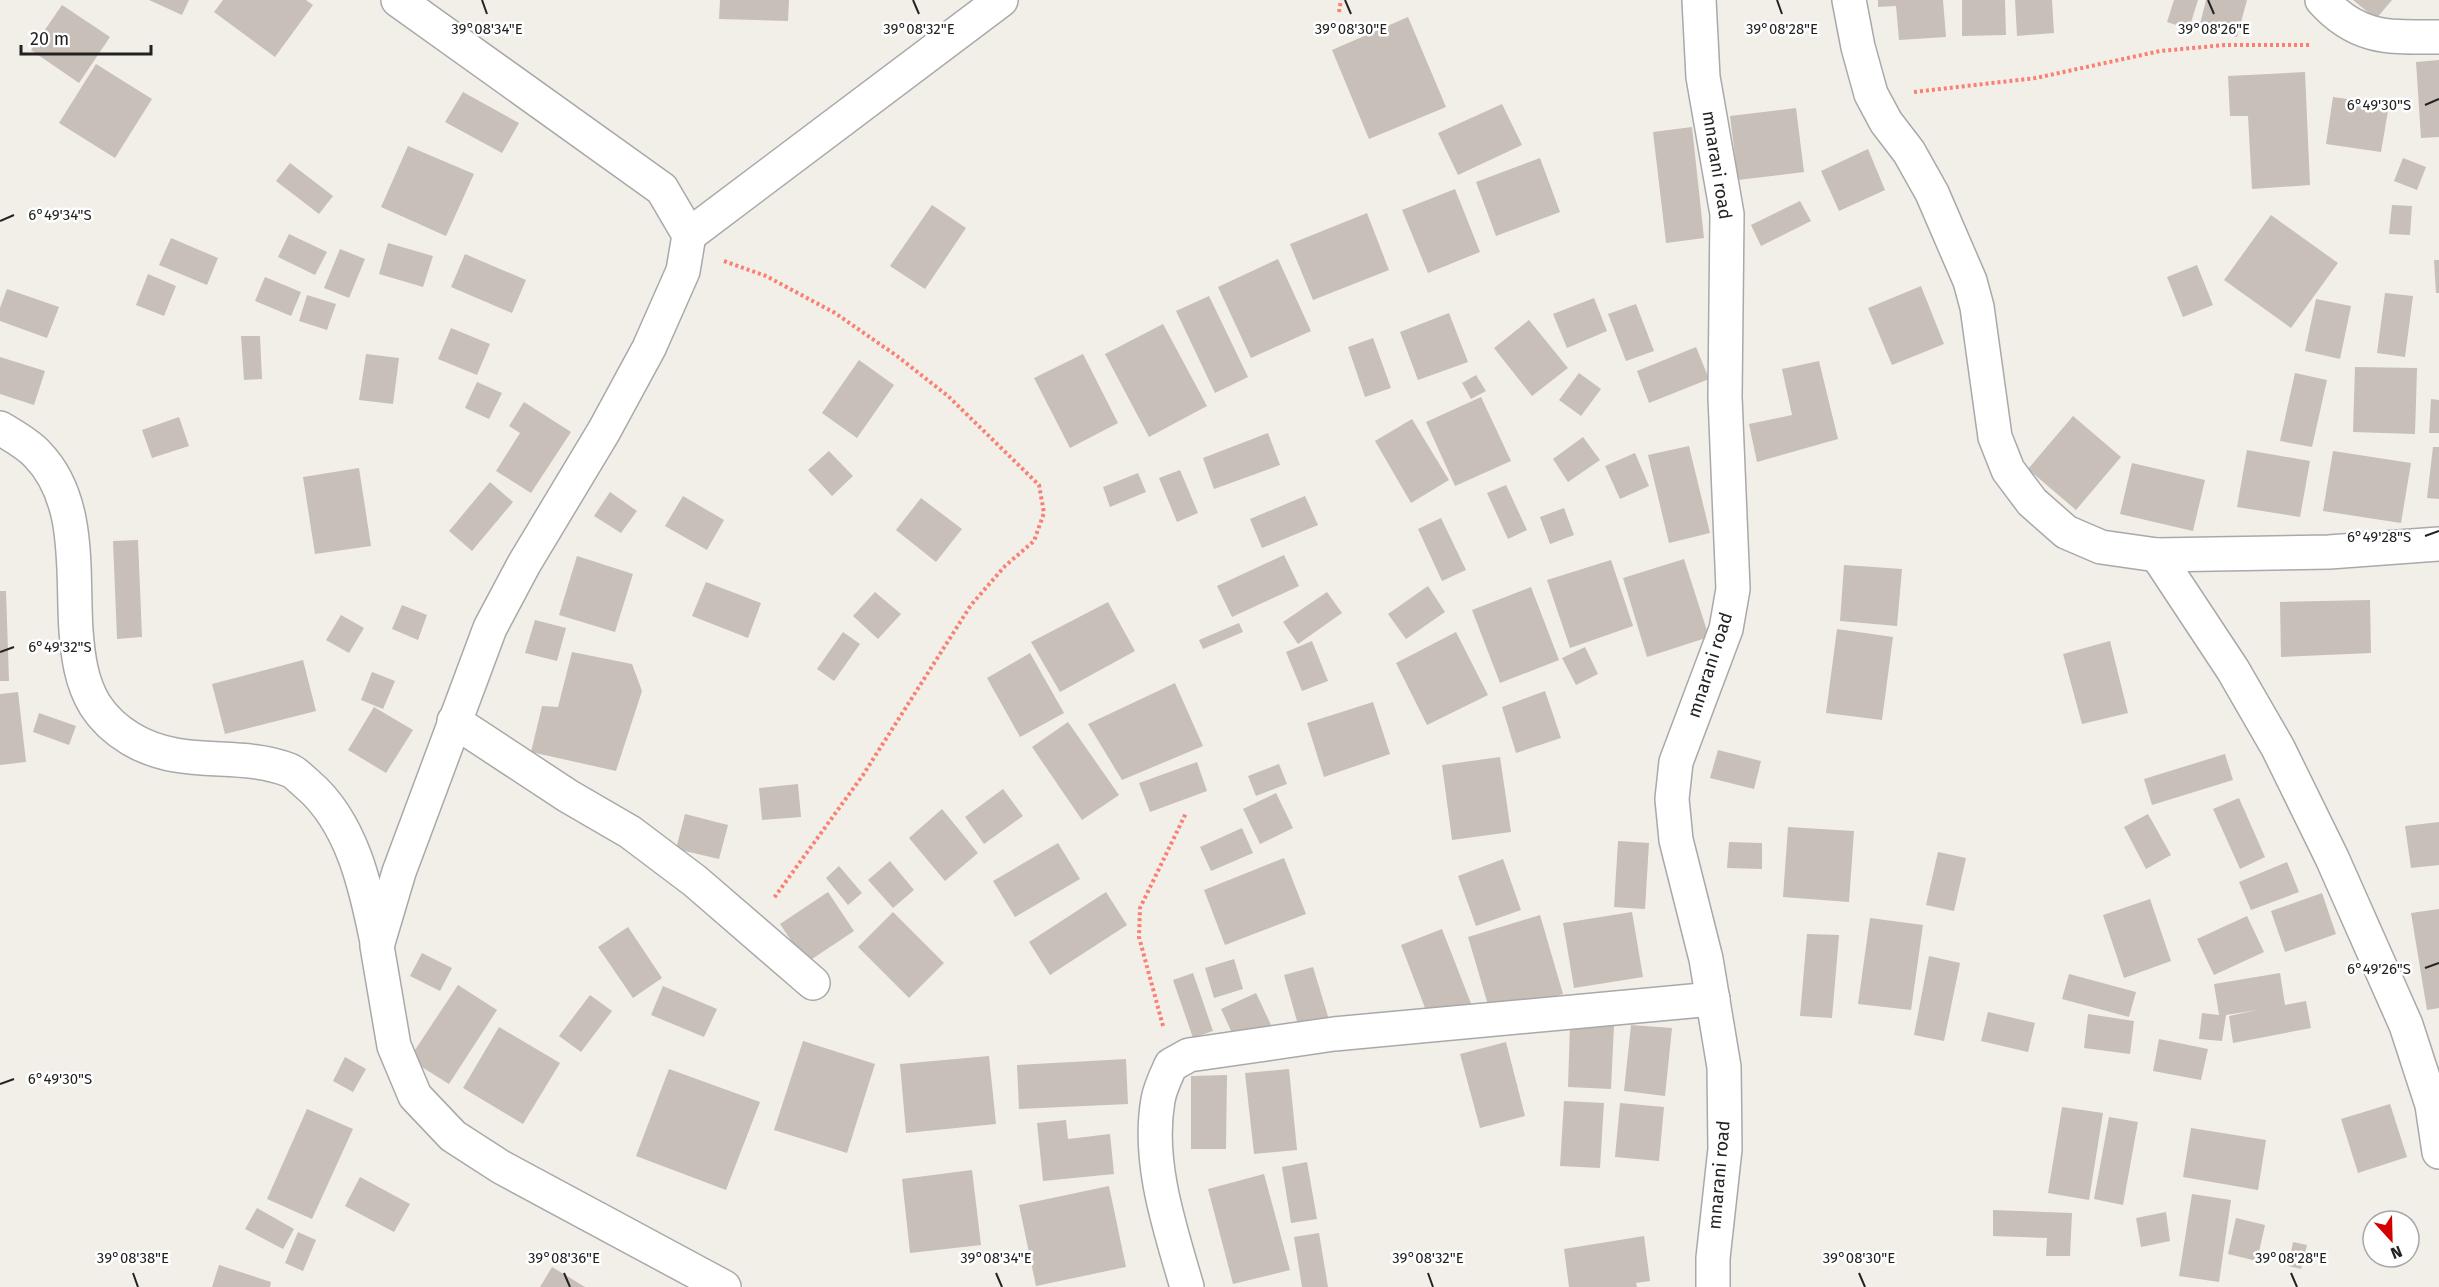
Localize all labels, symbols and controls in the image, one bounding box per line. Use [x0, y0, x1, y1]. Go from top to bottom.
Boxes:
scale bar [21, 18, 152, 56]
text: 39°08'34"E [451, 20, 523, 38]
text: 39°08'32"E [883, 20, 955, 38]
text: 39°08'30"E [1315, 20, 1387, 38]
text: 39°08'28"E [1746, 20, 1818, 38]
text: 39°08'26"E [2178, 20, 2250, 38]
text: 20 m [30, 28, 69, 50]
text: 6°49'30"S [2347, 96, 2411, 114]
street label: mnarani road [1698, 109, 1736, 221]
text: 6°49'34"S [28, 206, 92, 224]
text: 6°49'28"S [2347, 528, 2411, 546]
street label: mnarani road [1683, 609, 1737, 721]
text: 6°49'32"S [28, 638, 92, 656]
text: 6°49'26"S [2347, 960, 2411, 978]
text: 6°49'30"S [28, 1070, 92, 1088]
street label: mnarani road [1703, 1119, 1735, 1231]
north arrow [2361, 1209, 2421, 1269]
text: N [2388, 1242, 2405, 1263]
text: 39°08'38"E [97, 1249, 169, 1267]
text: 39°08'36"E [528, 1249, 600, 1267]
text: 39°08'34"E [960, 1249, 1032, 1267]
text: 39°08'32"E [1392, 1249, 1464, 1267]
text: 39°08'30"E [1823, 1249, 1895, 1267]
text: 39°08'28"E [2255, 1249, 2327, 1267]

